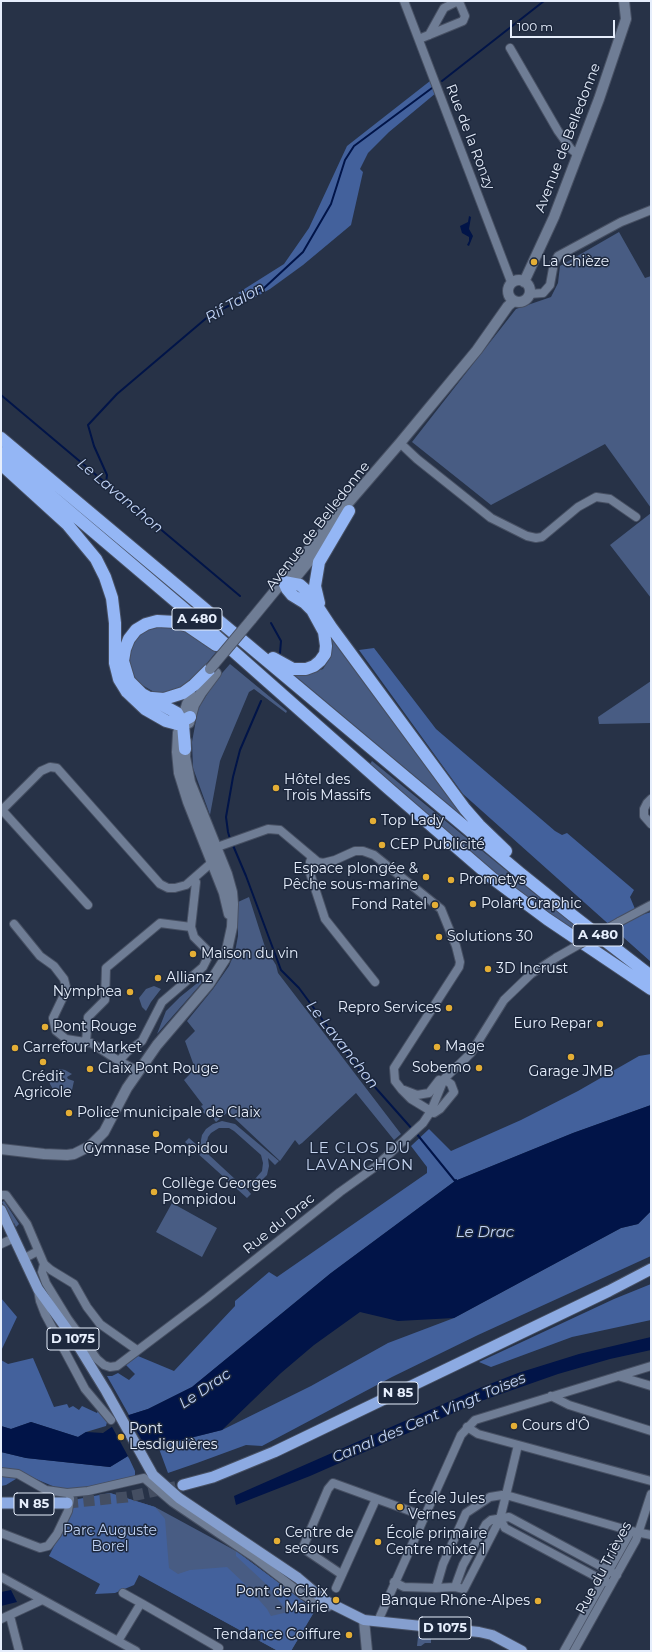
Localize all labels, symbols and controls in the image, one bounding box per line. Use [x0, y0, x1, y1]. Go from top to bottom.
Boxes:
scale bar [512, 12, 617, 38]
text: 100 m [517, 19, 553, 34]
street label: Avenue de Belledonne [532, 61, 604, 215]
street label: Rue de la Ronzy [442, 82, 498, 192]
place label: La Chièze [542, 254, 609, 270]
marker: La Chièze [529, 257, 539, 267]
water label: Rif Talon [202, 279, 268, 327]
water label: Le Lavanchon [73, 455, 167, 537]
street label: Avenue de Belledonne [263, 458, 373, 594]
road number: A 480 [172, 608, 222, 630]
place label: Hôtel des Trois Massifs [284, 772, 371, 804]
marker: Hôtel des Trois Massifs [271, 783, 281, 793]
place label: Top Lady [381, 813, 444, 829]
marker: Top Lady [368, 816, 378, 826]
place label: CEP Publicité [390, 837, 485, 853]
marker: CEP Publicité [377, 840, 387, 850]
place label: Espace plongée & Pêche sous-marine [283, 861, 418, 894]
marker: Espace plongée & Pêche sous-marine [421, 872, 431, 882]
place label: Prometys [459, 872, 526, 888]
marker: Prometys [446, 875, 456, 885]
place label: Polart Graphic [481, 896, 582, 912]
place label: Fond Ratel [351, 897, 427, 913]
marker: Polart Graphic [468, 899, 478, 909]
marker: Fond Ratel [430, 900, 440, 910]
road number: A 480 [573, 924, 623, 946]
place label: Solutions 30 [447, 929, 533, 945]
marker: Solutions 30 [434, 932, 444, 942]
place label: Maison du vin [201, 946, 299, 962]
marker: Maison du vin [188, 949, 198, 959]
place label: 3D Incrust [496, 961, 568, 977]
marker: 3D Incrust [483, 964, 493, 974]
place label: Allianz [166, 970, 212, 986]
marker: Allianz [153, 973, 163, 983]
place label: Nymphea [53, 984, 122, 1000]
marker: Nymphea [125, 987, 135, 997]
water label: Le Lavanchon [302, 997, 382, 1093]
place label: Repro Services [338, 1000, 441, 1016]
marker: Repro Services [444, 1003, 454, 1013]
place label: Euro Repar [514, 1016, 592, 1032]
place label: Pont Rouge [53, 1019, 137, 1035]
marker: Euro Repar [595, 1019, 605, 1029]
marker: Pont Rouge [40, 1022, 50, 1032]
place label: Mage [445, 1039, 485, 1055]
place label: Carrefour Market [23, 1040, 142, 1056]
marker: Mage [432, 1042, 442, 1052]
marker: Carrefour Market [10, 1043, 20, 1053]
marker: Garage JMB [566, 1052, 576, 1062]
marker: Crédit Agricole [38, 1057, 48, 1067]
place label: Sobemo [412, 1060, 471, 1076]
place label: Claix Pont Rouge [98, 1061, 219, 1077]
marker: Sobemo [474, 1063, 484, 1073]
marker: Claix Pont Rouge [85, 1064, 95, 1074]
place label: Garage JMB [528, 1064, 614, 1080]
place label: Crédit Agricole [14, 1069, 72, 1102]
place label: Police municipale de Claix [77, 1105, 260, 1121]
marker: Police municipale de Claix [64, 1108, 74, 1118]
marker: Gymnase Pompidou [151, 1129, 161, 1139]
district label: LE CLOS DU LAVANCHON [306, 1140, 414, 1175]
place label: Gymnase Pompidou [84, 1141, 228, 1157]
place label: Collège Georges Pompidou [162, 1176, 276, 1208]
marker: Collège Georges Pompidou [149, 1187, 159, 1197]
street label: Rue du Drac [240, 1190, 318, 1258]
water label: Le Drac [456, 1224, 514, 1242]
road number: D 1075 [47, 1328, 99, 1350]
water label: Le Drac [176, 1365, 234, 1413]
water label: Canal des Cent Vingt Toises [329, 1369, 529, 1467]
road number: N 85 [378, 1382, 418, 1404]
place label: Cours d'Ô [522, 1418, 590, 1434]
place label: Pont Lesdiguières [129, 1421, 218, 1454]
marker: Cours d'Ô [509, 1421, 519, 1431]
marker: Pont Lesdiguières [116, 1432, 126, 1442]
place label: École Jules Vernes [408, 1491, 485, 1524]
road number: N 85 [14, 1493, 54, 1515]
marker: École Jules Vernes [395, 1502, 405, 1512]
street label: Rue du Trièves [573, 1519, 635, 1617]
park label: Parc Auguste Borel [63, 1523, 157, 1556]
place label: Centre de secours [285, 1525, 354, 1558]
place label: École primaire Centre mixte 1 [386, 1526, 487, 1558]
marker: Centre de secours [272, 1536, 282, 1546]
marker: École primaire Centre mixte 1 [373, 1537, 383, 1547]
place label: Pont de Claix - Mairie [236, 1584, 328, 1616]
place label: Banque Rhône-Alpes [381, 1593, 530, 1609]
marker: Pont de Claix - Mairie [331, 1595, 341, 1605]
marker: Banque Rhône-Alpes [533, 1596, 543, 1606]
road number: D 1075 [419, 1617, 471, 1639]
place label: Tendance Coiffure [214, 1627, 341, 1643]
marker: Tendance Coiffure [344, 1630, 354, 1640]

